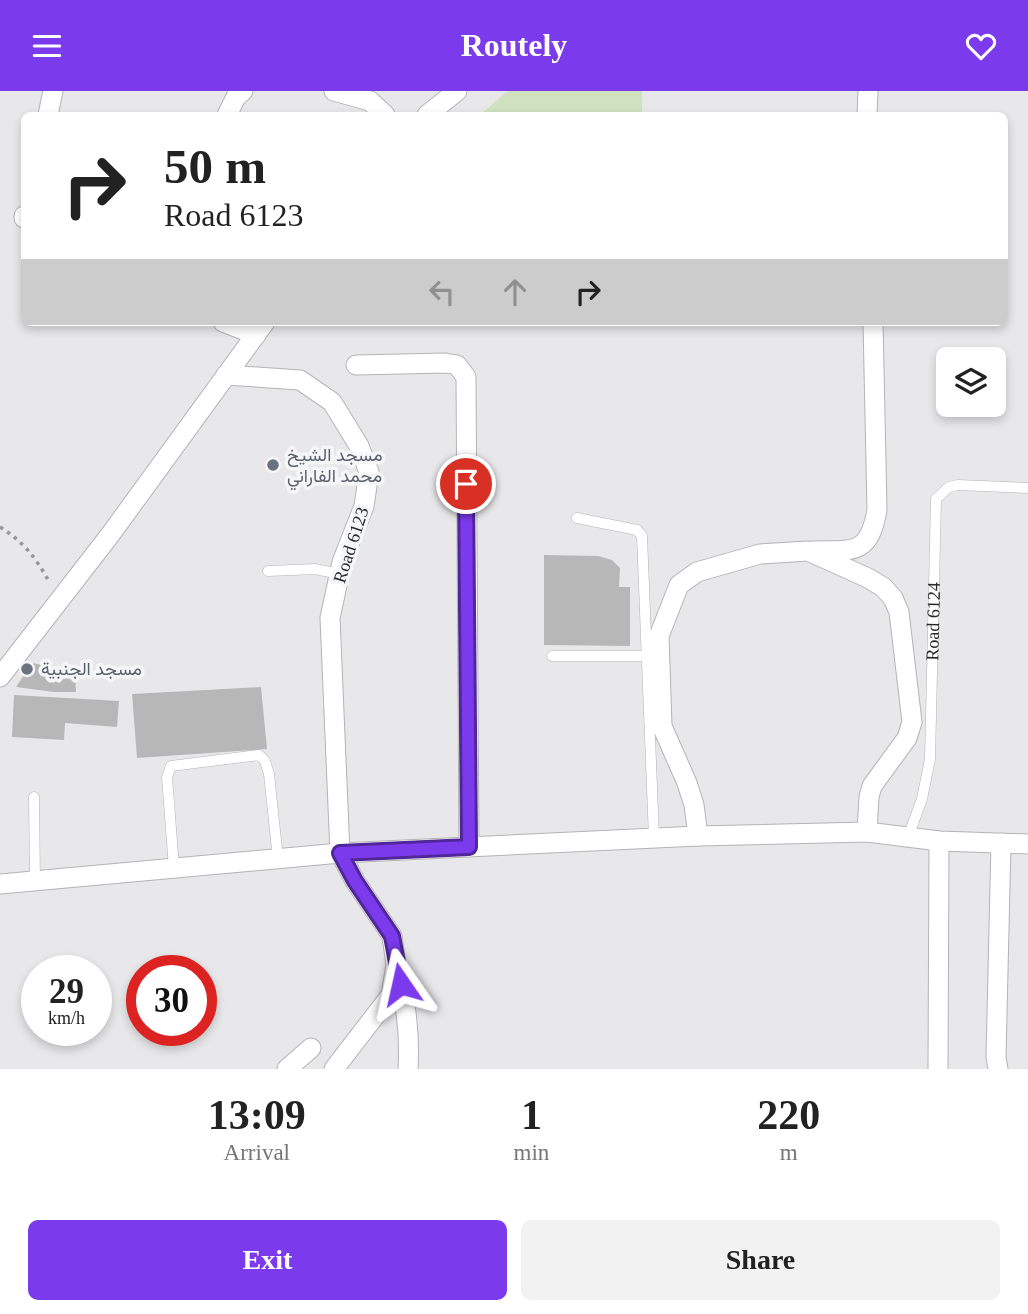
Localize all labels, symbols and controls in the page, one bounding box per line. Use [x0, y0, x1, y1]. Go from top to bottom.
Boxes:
icon: menu [28, 27, 66, 65]
text: Routely [461, 27, 567, 63]
icon: heart [962, 27, 1000, 65]
text: 50 m [164, 139, 266, 194]
icon: right [49, 140, 140, 231]
text: Road 6123 [164, 197, 304, 233]
icon: left [423, 273, 461, 311]
icon: ahead [496, 273, 534, 311]
icon: right [569, 273, 607, 311]
map controls [936, 347, 1006, 417]
button: layers [936, 347, 1006, 417]
place label: مسجد الشيخ محمد الفاراني [287, 445, 383, 491]
pin [436, 454, 496, 514]
marker: مسجد الشيخ محمد الفاراني [265, 457, 281, 473]
icon: arrive [447, 465, 485, 503]
street label: Road 6123 [329, 505, 373, 585]
street label: Road 6124 [922, 582, 944, 661]
place label: مسجد الجنبية [41, 659, 142, 679]
marker: مسجد الجنبية [19, 661, 35, 677]
position arrow [364, 947, 438, 1021]
speed limit sign: 30 [126, 955, 217, 1046]
text: 29 [49, 972, 84, 1011]
text: km/h [48, 1008, 85, 1028]
text: 13:09 [208, 1092, 306, 1138]
text: 1 [521, 1092, 542, 1138]
text: 220 [757, 1092, 820, 1138]
text: Arrival [224, 1140, 290, 1165]
text: min [514, 1140, 549, 1165]
text: m [780, 1140, 798, 1165]
button: Exit [28, 1220, 507, 1300]
button: Share [521, 1220, 1000, 1300]

